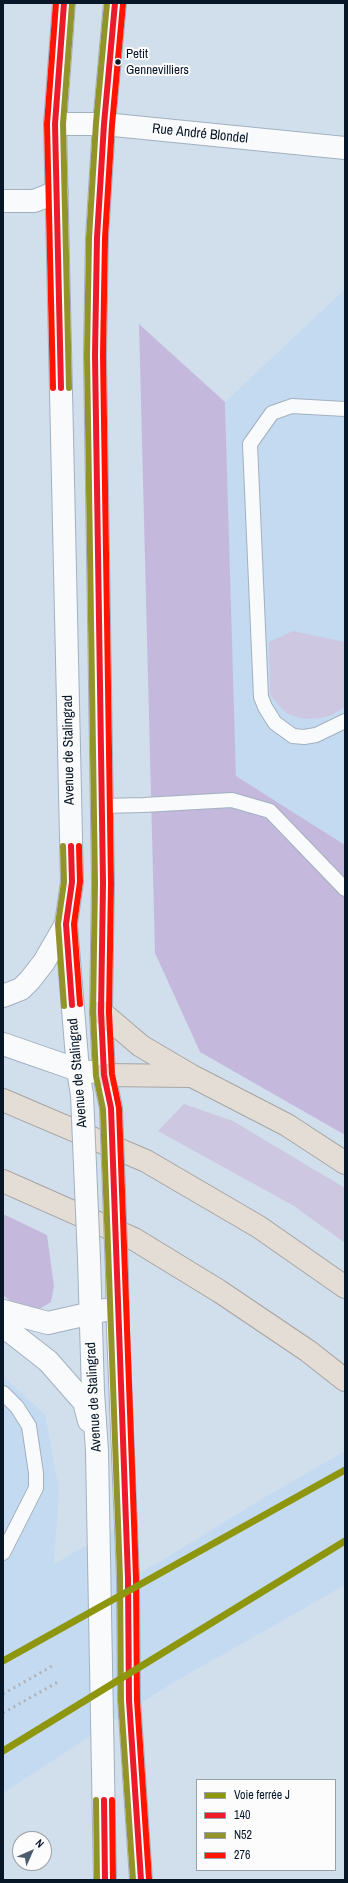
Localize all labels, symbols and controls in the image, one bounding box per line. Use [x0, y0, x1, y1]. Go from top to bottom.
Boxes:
place label: Petit Gennevilliers [126, 47, 189, 78]
marker: Petit Gennevilliers [113, 57, 123, 67]
street label: Rue André Blondel [151, 121, 249, 147]
street label: Avenue de Stalingrad [60, 695, 78, 805]
street label: Avenue de Stalingrad [65, 1017, 91, 1129]
street label: Avenue de Stalingrad [83, 1342, 105, 1452]
legend [196, 1779, 336, 1871]
text: Voie ferrée J [234, 1787, 290, 1803]
text: 140 [234, 1807, 250, 1823]
text: N52 [234, 1827, 252, 1843]
north arrow [12, 1831, 52, 1871]
text: N [33, 1836, 47, 1850]
text: 276 [234, 1847, 250, 1863]

